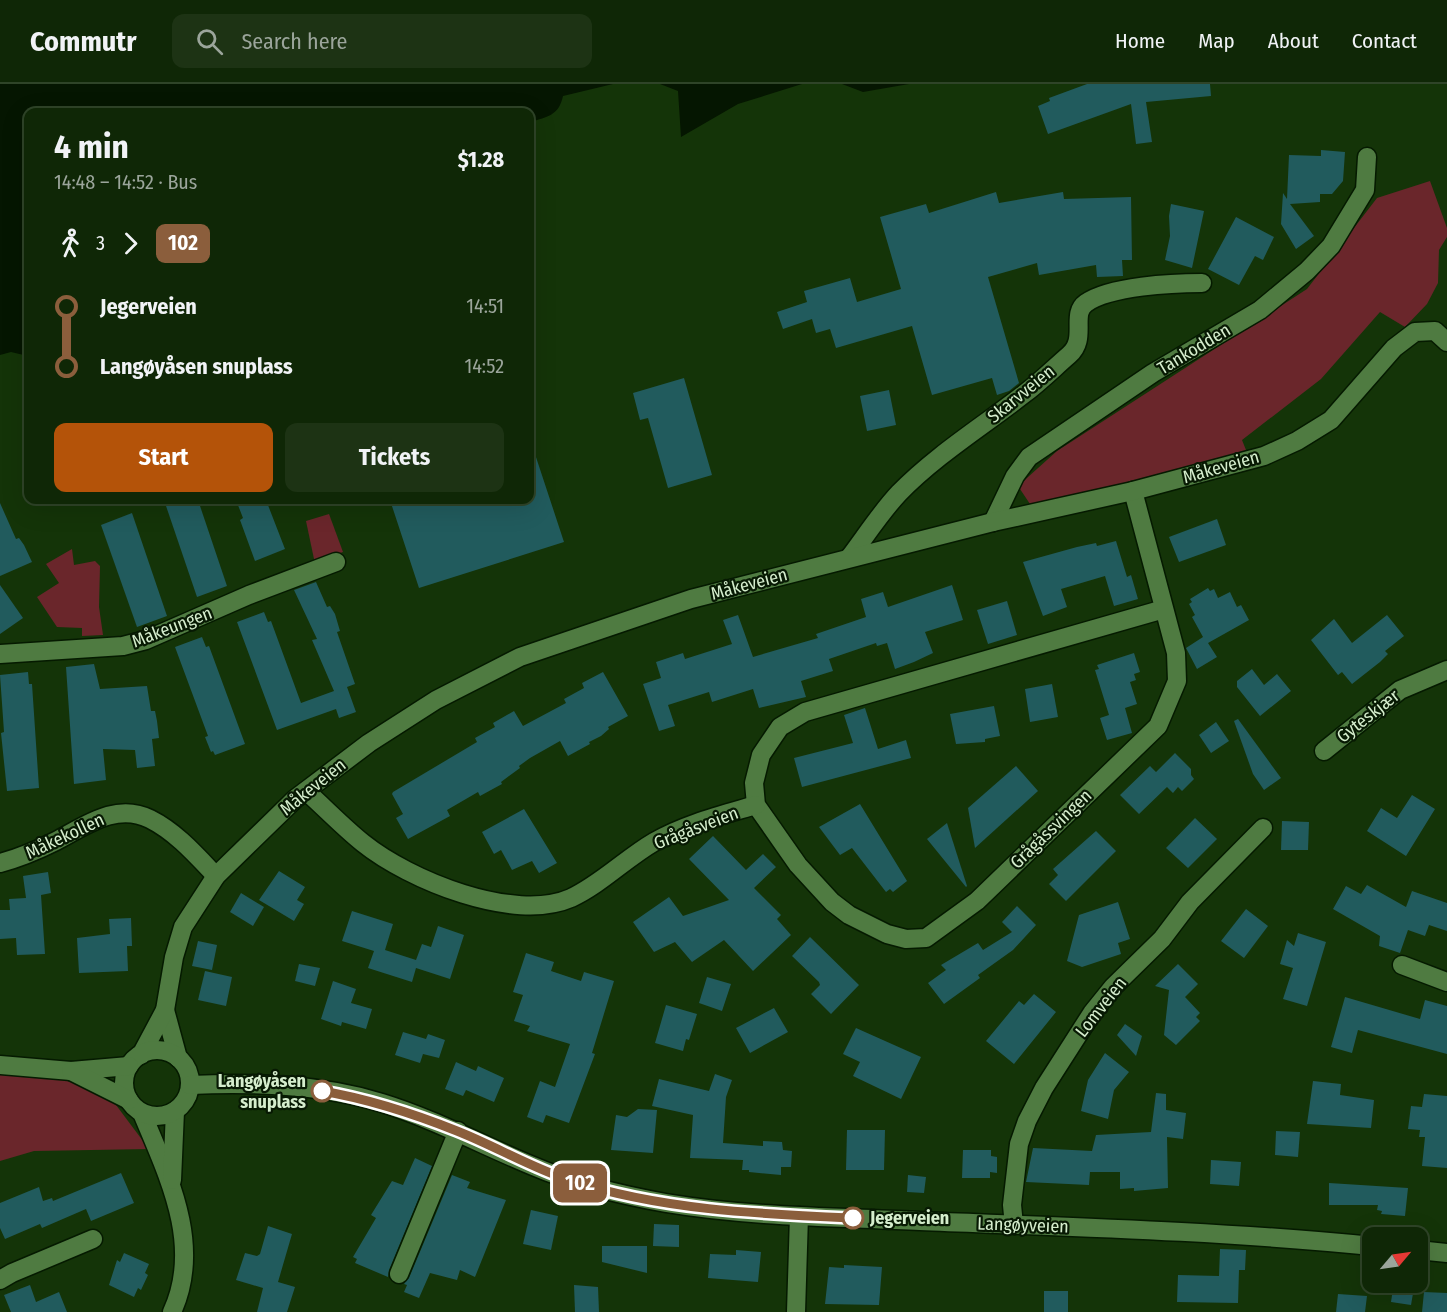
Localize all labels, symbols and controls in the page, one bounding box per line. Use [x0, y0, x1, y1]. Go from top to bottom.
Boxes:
search box [172, 14, 592, 68]
text: Commutr [30, 25, 136, 58]
icon: search [193, 25, 226, 58]
text: Search here [241, 28, 347, 55]
text: Home [1115, 28, 1165, 54]
text: Map [1198, 28, 1235, 54]
text: About [1268, 28, 1319, 54]
text: Contact [1352, 28, 1417, 54]
text: 4 min [54, 127, 129, 167]
text: $1.28 [458, 146, 504, 173]
text: 14:48 – 14:52 · Bus [54, 170, 197, 194]
icon: walk [54, 227, 87, 260]
icon: forward [114, 227, 147, 260]
text: 102 [168, 230, 198, 256]
text: 3 [96, 231, 105, 255]
text: Jegerveien [100, 293, 197, 320]
text: 14:51 [466, 294, 504, 318]
street label: Tankodden [1154, 319, 1234, 379]
text: Langøyåsen snuplass [100, 353, 293, 380]
text: 14:52 [464, 354, 504, 378]
street label: Skarvveien [983, 360, 1059, 428]
button: Start [54, 423, 273, 492]
button: Tickets [285, 423, 504, 492]
street label: Måkeveien [1180, 446, 1262, 488]
street label: Måkeveien [708, 563, 790, 605]
street label: Måkeungen [129, 602, 215, 652]
street label: Gyteskjær [1332, 684, 1404, 747]
street label: Måkeveien [276, 754, 350, 820]
street label: Grågåssvingen [1006, 785, 1096, 873]
street label: Grågåsveien [651, 802, 741, 854]
street label: Måkekollen [22, 808, 108, 864]
street label: Lomveien [1071, 972, 1131, 1042]
place label: Langøyåsen snuplass [218, 1070, 306, 1113]
marker: Langøyåsen snuplass [311, 1080, 333, 1102]
line badge: 102 [546, 1164, 614, 1202]
text: 102 [565, 1170, 595, 1196]
marker: Jegerveien [842, 1207, 864, 1229]
place label: Jegerveien [869, 1207, 949, 1229]
street label: Langøyveien [977, 1212, 1069, 1238]
north arrow [1362, 1227, 1428, 1293]
map controls [1362, 1227, 1428, 1293]

